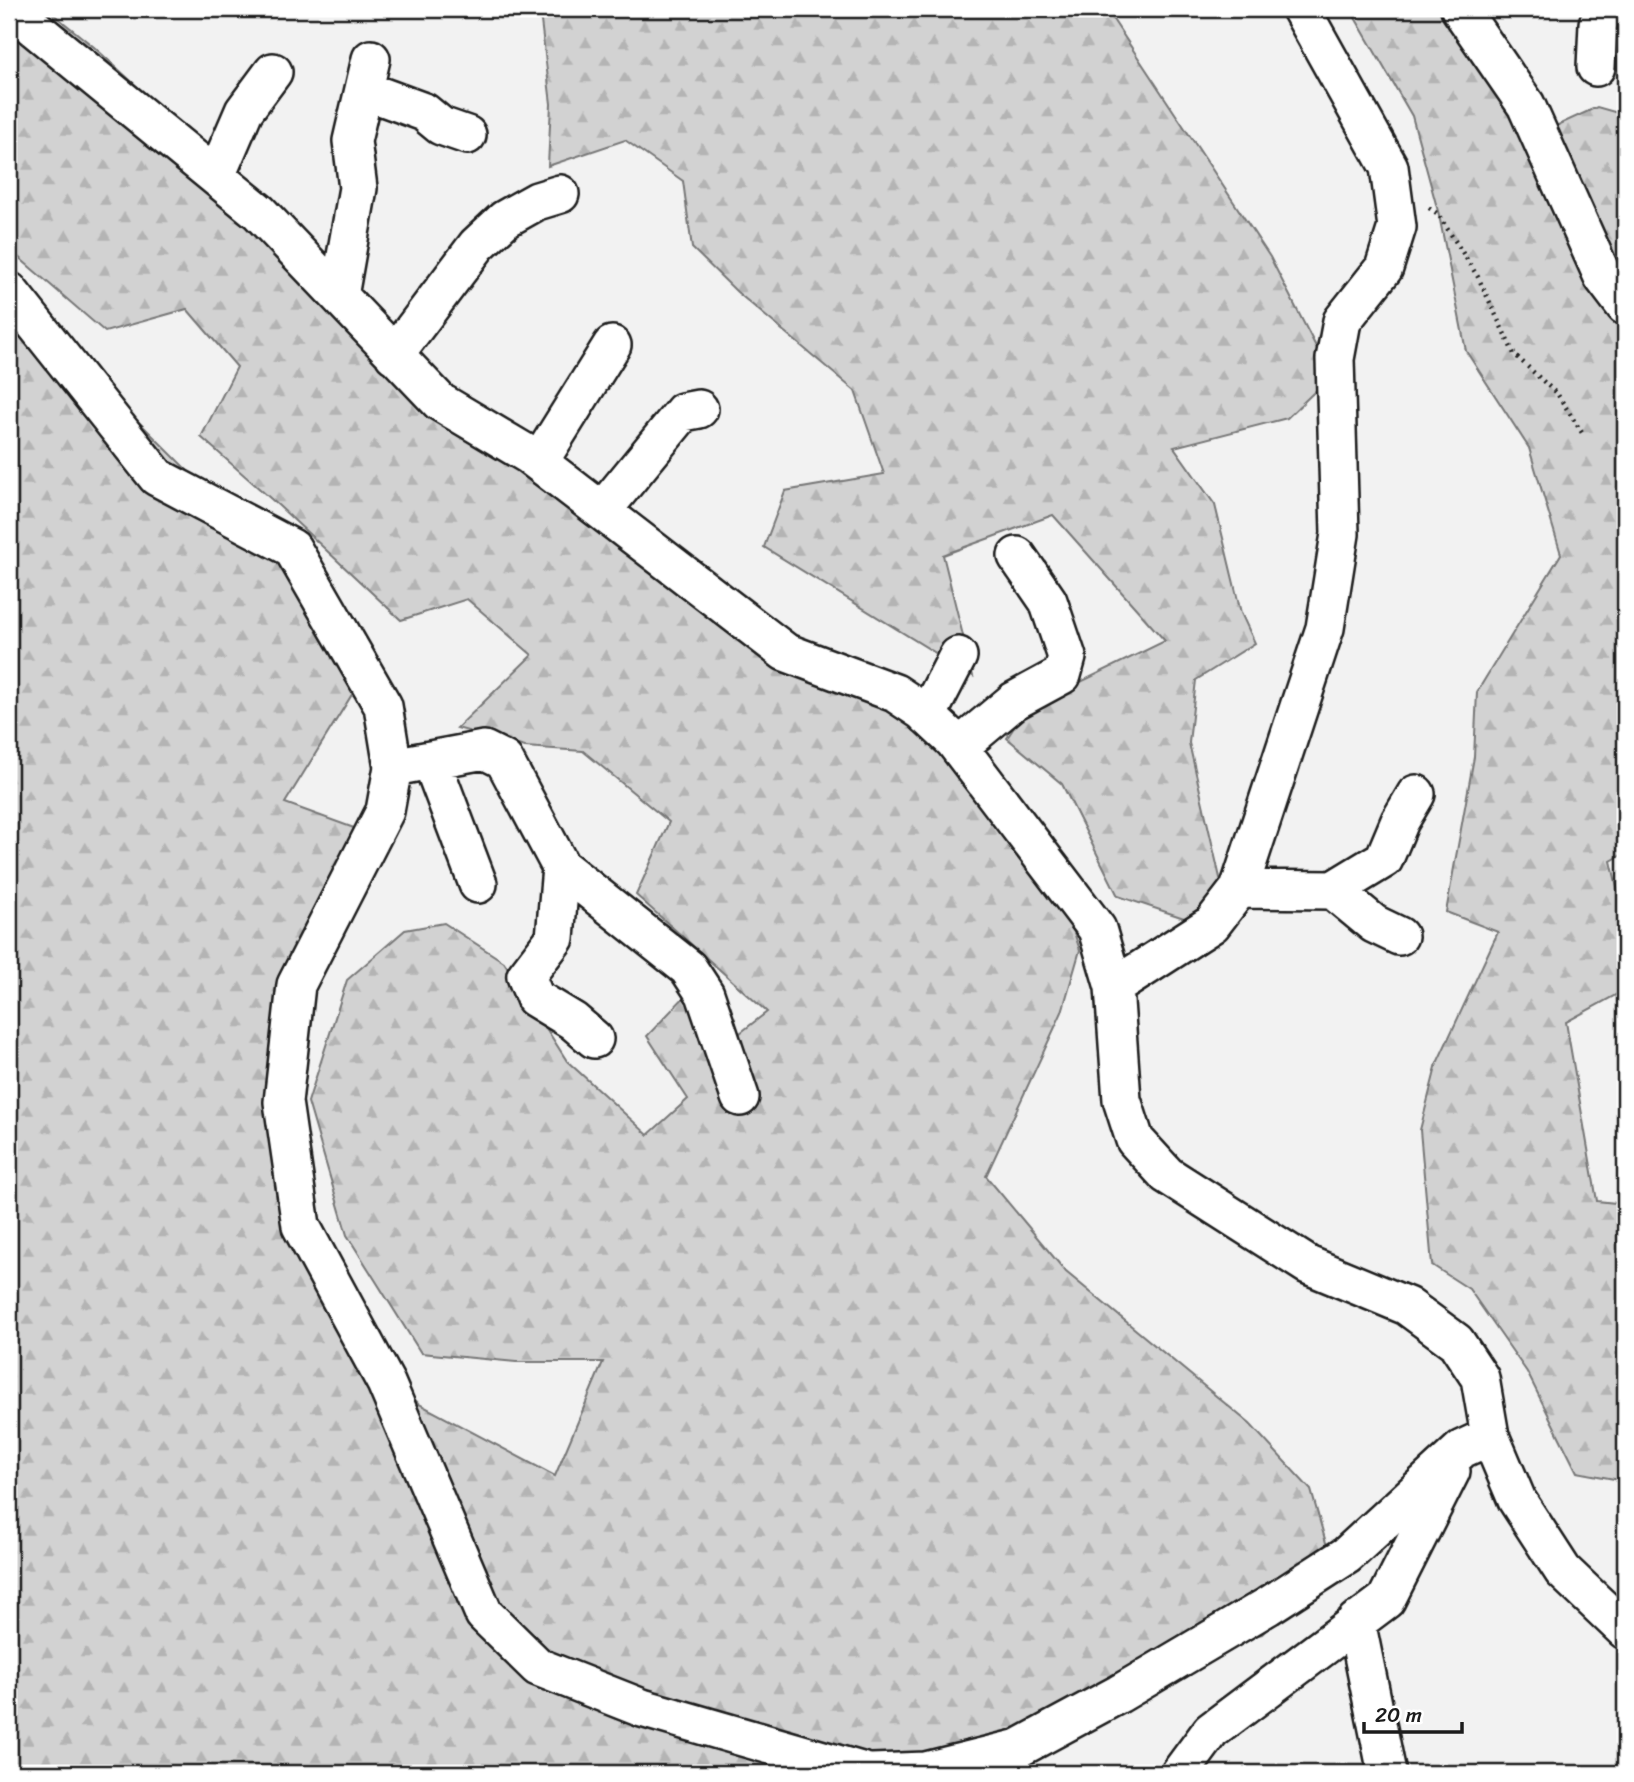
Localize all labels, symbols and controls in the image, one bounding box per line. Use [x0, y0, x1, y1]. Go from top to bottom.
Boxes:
scale bar [1364, 1691, 1462, 1735]
text: 20 m [1375, 1696, 1422, 1734]

